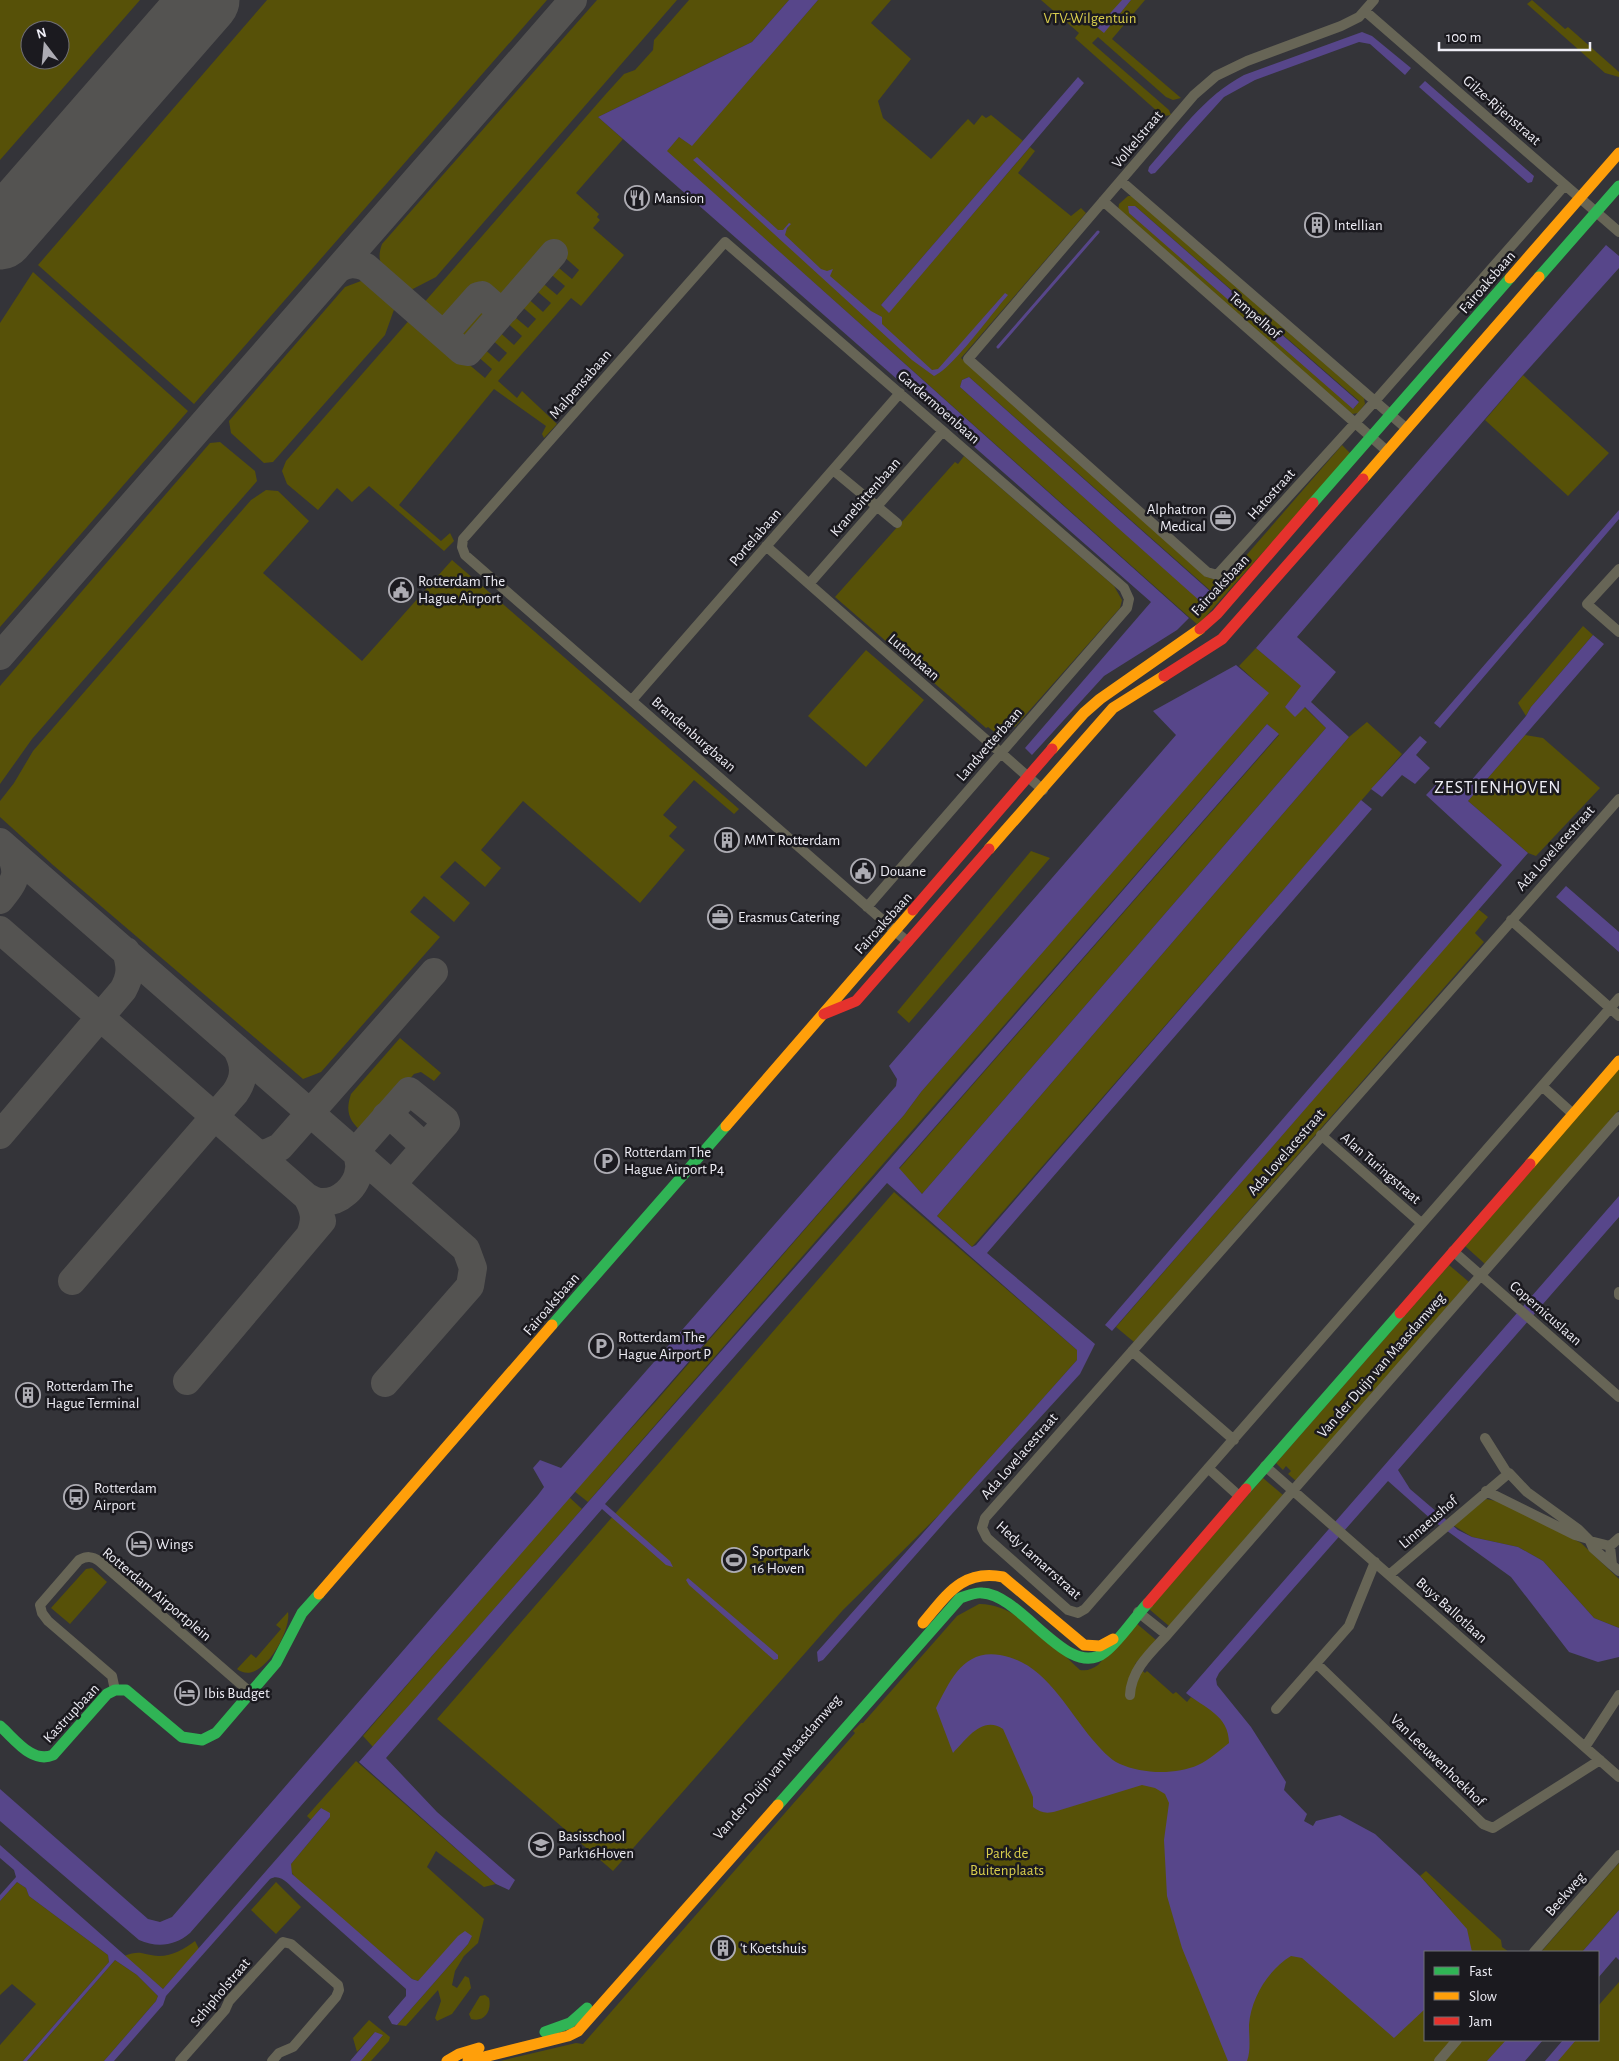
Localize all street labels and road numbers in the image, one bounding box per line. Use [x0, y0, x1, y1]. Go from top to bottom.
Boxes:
street label: Gilze-Rijenstraat [1460, 73, 1544, 148]
street label: Volkelstraat [1109, 108, 1166, 171]
street label: Fairoaksbaan [1456, 248, 1518, 316]
street label: Tempelhof [1226, 289, 1284, 343]
street label: Malpensabaan [546, 347, 614, 422]
street label: Gardermoenbaan [895, 368, 983, 447]
street label: Kranebittenbaan [827, 455, 903, 539]
street label: Hatostraat [1245, 466, 1298, 523]
street label: Portelabaan [727, 506, 784, 569]
street label: Fairoaksbaan [1189, 552, 1252, 619]
street label: Lutonbaan [885, 631, 942, 684]
street label: Brandenburgbaan [649, 694, 739, 775]
street label: Landvetterbaan [954, 705, 1025, 784]
street label: Ada Lovelacestraat [1513, 803, 1597, 894]
street label: Fairoaksbaan [852, 890, 915, 957]
street label: Ada Lovelacestraat [1245, 1106, 1328, 1198]
street label: Alan Turingstraat [1338, 1130, 1424, 1207]
street label: Fairoaksbaan [520, 1270, 582, 1338]
street label: Copernicuslaan [1507, 1278, 1584, 1348]
street label: Van der Duijn van Maasdamweg [1315, 1290, 1449, 1441]
street label: Ada Lovelacestraat [978, 1410, 1061, 1502]
street label: Linnaeushof [1396, 1492, 1461, 1552]
street label: Hedy Lamarrstraat [993, 1518, 1084, 1602]
street label: Rotterdam Airportplein [100, 1545, 214, 1644]
street label: Buys Ballotlaan [1413, 1575, 1490, 1646]
street label: Kastrupbaan [40, 1681, 102, 1746]
street label: Van der Duijn van Maasdamweg [711, 1692, 845, 1843]
street label: Van Leeuwenhoekhof [1388, 1712, 1489, 1810]
street label: Beekweg [1542, 1869, 1589, 1919]
street label: Schipholstraat [188, 1955, 253, 2029]

